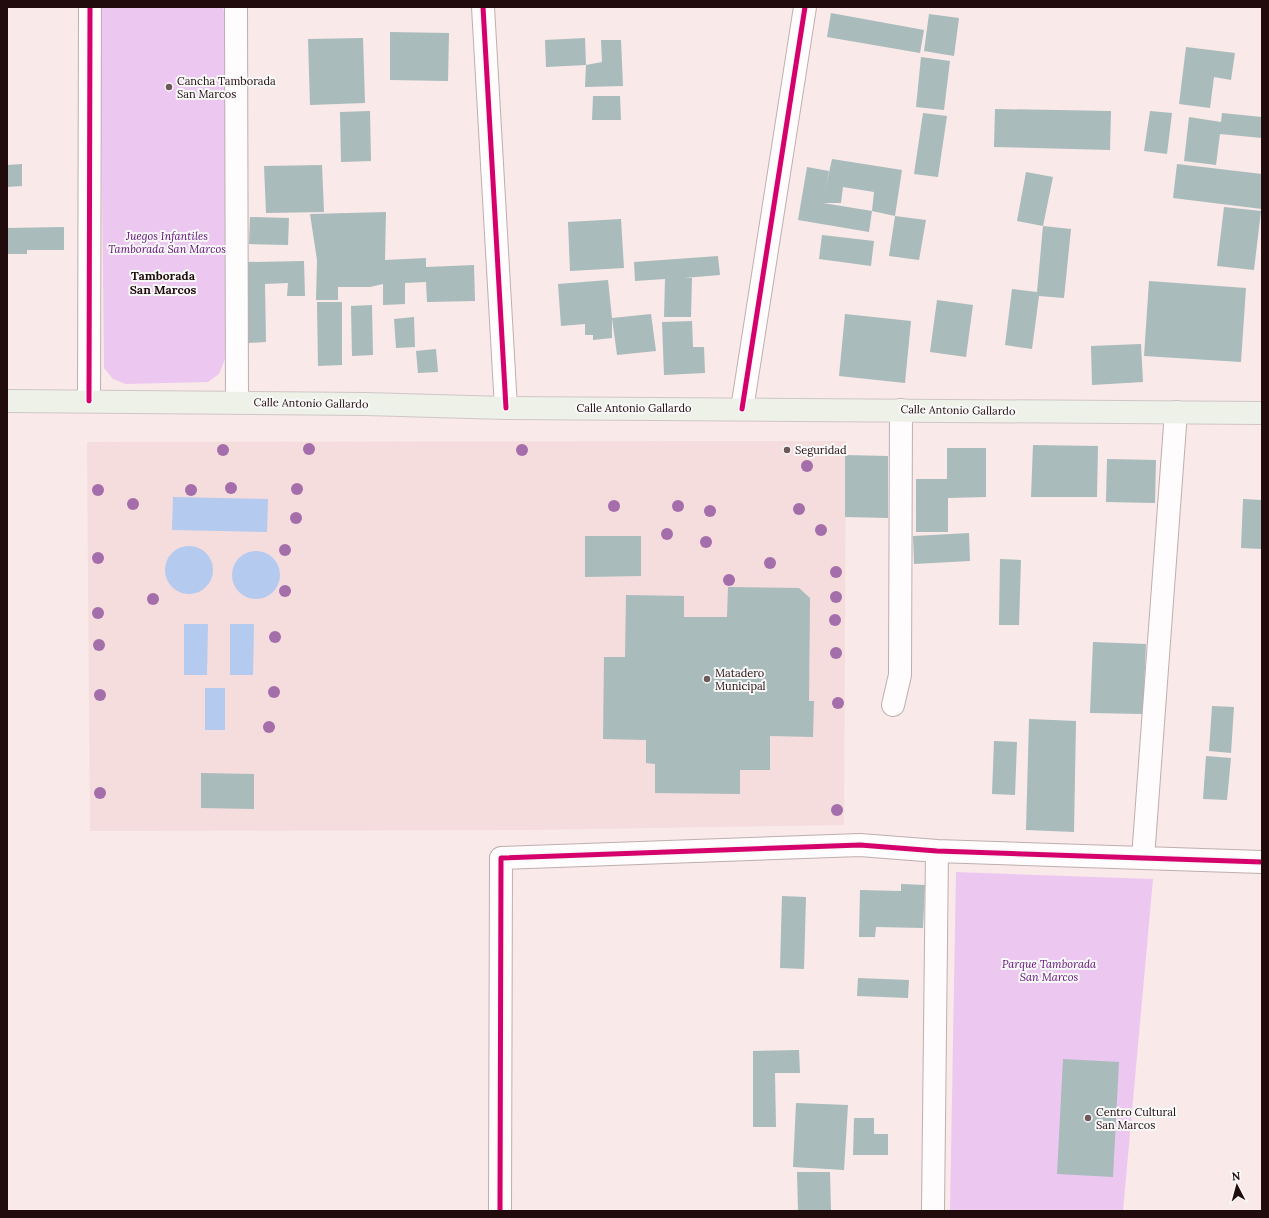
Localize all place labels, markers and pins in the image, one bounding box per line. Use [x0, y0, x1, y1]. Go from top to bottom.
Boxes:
place label: Cancha Tamborada San Marcos [177, 74, 276, 101]
marker: Cancha Tamborada San Marcos [164, 82, 174, 92]
place label: Seguridad [795, 443, 847, 457]
marker: Seguridad [782, 445, 792, 455]
place label: Matadero Municipal [715, 666, 766, 693]
marker: Matadero Municipal [702, 674, 712, 684]
place label: Centro Cultural San Marcos [1096, 1105, 1176, 1132]
marker: Centro Cultural San Marcos [1083, 1113, 1093, 1123]

